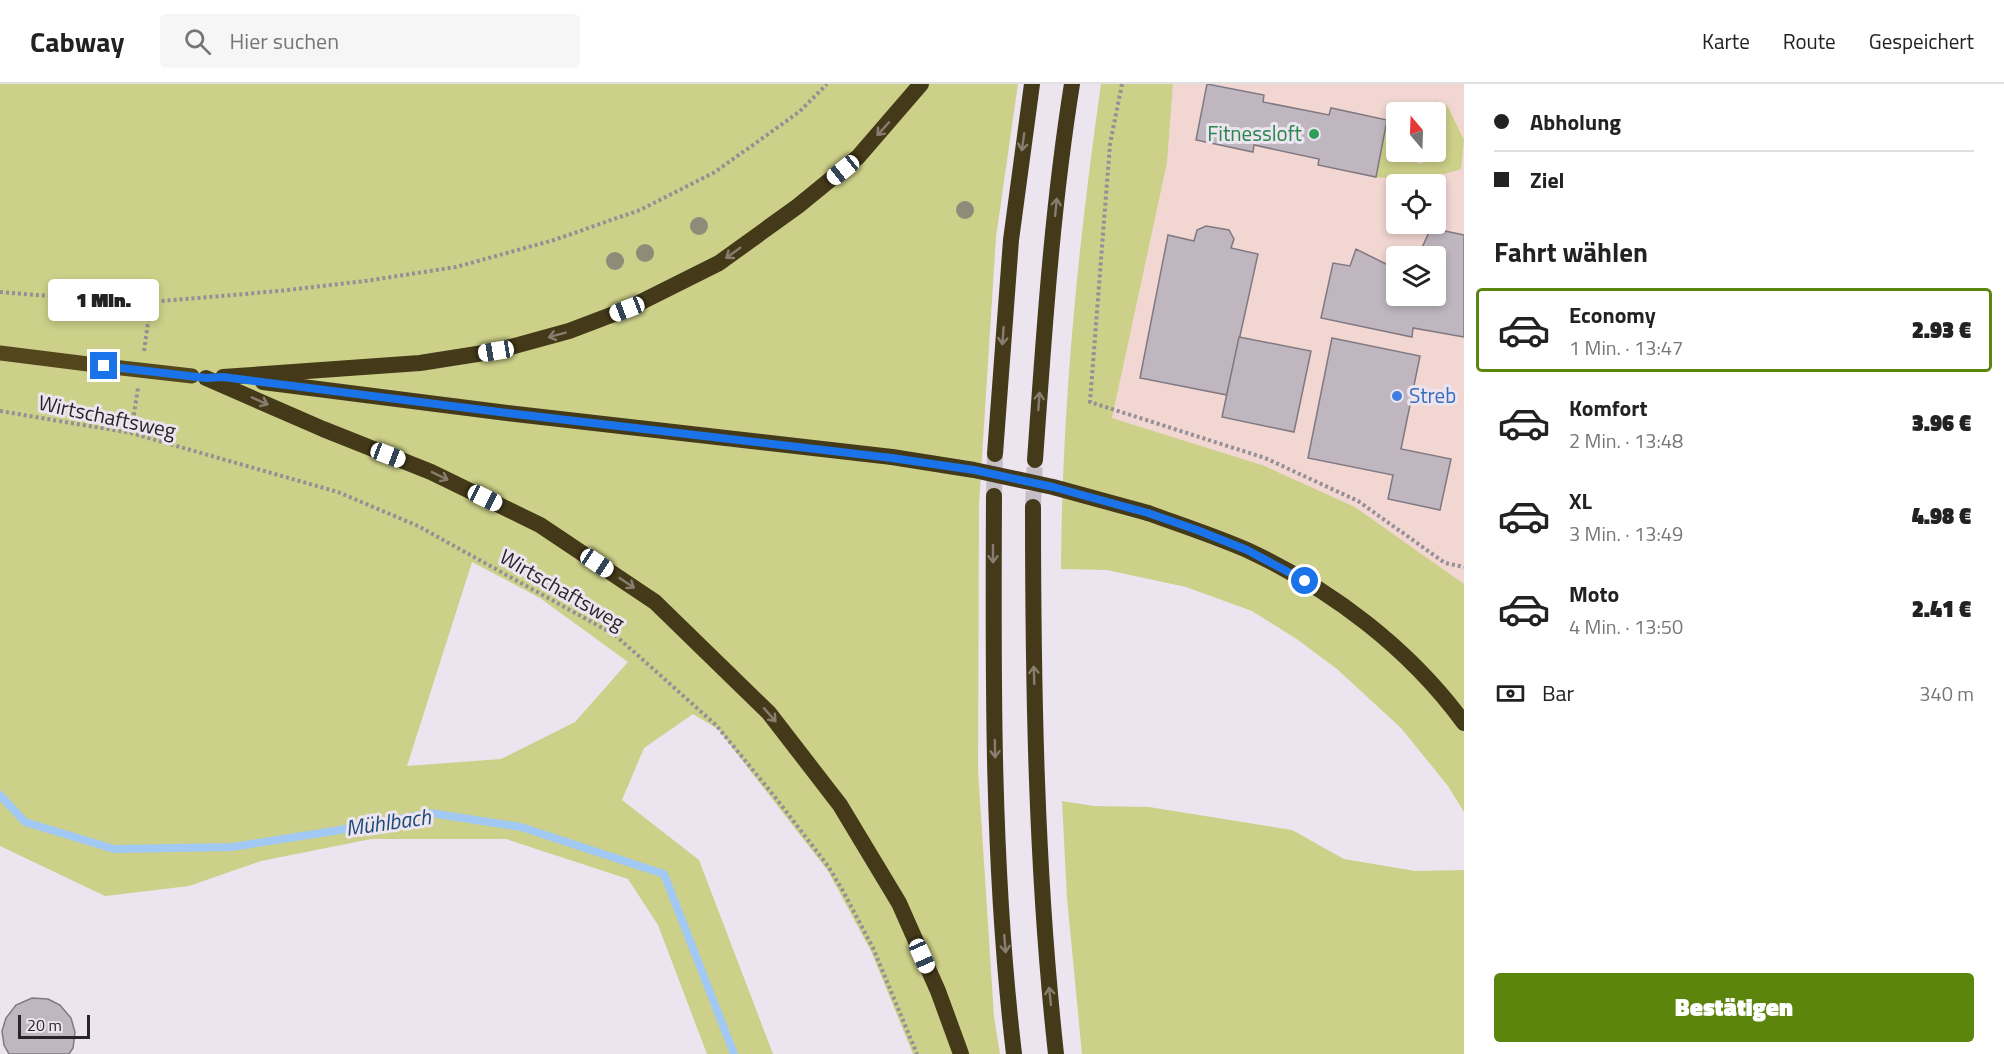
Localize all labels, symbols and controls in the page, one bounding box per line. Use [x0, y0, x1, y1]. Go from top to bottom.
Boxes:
search box [160, 14, 580, 68]
text: Cabway [30, 20, 124, 63]
text: Hier suchen [229, 24, 339, 58]
icon: search [181, 25, 214, 58]
text: Karte [1702, 25, 1750, 57]
text: Route [1783, 25, 1836, 57]
text: Gespeichert [1869, 25, 1974, 57]
north arrow [1386, 102, 1446, 162]
map controls [1386, 102, 1446, 306]
text: Abholung [1530, 105, 1621, 139]
place label: Fitnessloft [1207, 117, 1303, 149]
one-way arrow [876, 121, 890, 136]
marker: Fitnessloft [1307, 127, 1321, 141]
one-way arrow [1017, 131, 1028, 151]
car [823, 152, 863, 188]
text: Ziel [1530, 163, 1565, 197]
button: locate [1386, 174, 1446, 234]
one-way arrow [1051, 198, 1062, 218]
text: Fahrt wählen [1494, 231, 1648, 272]
one-way arrow [726, 246, 742, 259]
button: layers [1386, 246, 1446, 306]
callout: 1 Min. [48, 279, 160, 321]
text: 1 Min. [76, 284, 131, 315]
car [607, 294, 647, 324]
text: Economy [1569, 298, 1656, 332]
icon: car [1497, 303, 1551, 357]
text: 2.93 € [1912, 313, 1971, 347]
one-way arrow [997, 325, 1008, 345]
one-way arrow [548, 329, 567, 341]
text: 1 Min. · 13:47 [1569, 332, 1683, 363]
car [477, 339, 515, 363]
route end [90, 352, 117, 379]
place label: Streb [1409, 379, 1456, 411]
street label: Wirtschaftsweg [35, 386, 179, 446]
marker: Streb [1390, 389, 1404, 403]
text: Komfort [1569, 391, 1648, 425]
one-way arrow [1034, 392, 1045, 412]
icon: car [1497, 396, 1551, 450]
one-way arrow [251, 397, 269, 408]
text: 3.96 € [1912, 406, 1971, 440]
text: 2 Min. · 13:48 [1569, 425, 1683, 456]
car [368, 440, 408, 470]
one-way arrow [431, 470, 448, 482]
car [465, 482, 505, 514]
text: XL [1569, 484, 1592, 518]
icon: car [1497, 489, 1551, 543]
text: 4.98 € [1912, 499, 1971, 533]
text: 3 Min. · 13:49 [1569, 518, 1683, 549]
street label: Wirtschaftsweg [494, 540, 631, 638]
one-way arrow [987, 544, 999, 564]
car [577, 545, 617, 581]
route start [1291, 567, 1318, 594]
one-way arrow [618, 577, 635, 589]
text: Moto [1569, 577, 1619, 611]
icon: car [1497, 582, 1551, 636]
text: 2.41 € [1912, 592, 1971, 626]
text: 4 Min. · 13:50 [1569, 611, 1683, 642]
one-way arrow [1028, 666, 1039, 686]
text: Bar [1542, 676, 1574, 710]
icon: cash [1494, 677, 1527, 710]
text: 340 m [1919, 678, 1974, 709]
one-way arrow [763, 707, 777, 722]
one-way arrow [990, 739, 1001, 759]
water label: Mühlbach [343, 799, 434, 845]
one-way arrow [1000, 933, 1011, 953]
car [906, 936, 938, 976]
button: Bestätigen [1494, 973, 1974, 1042]
one-way arrow [1044, 986, 1055, 1006]
scale bar [18, 1012, 90, 1040]
text: 20 m [27, 1013, 62, 1037]

